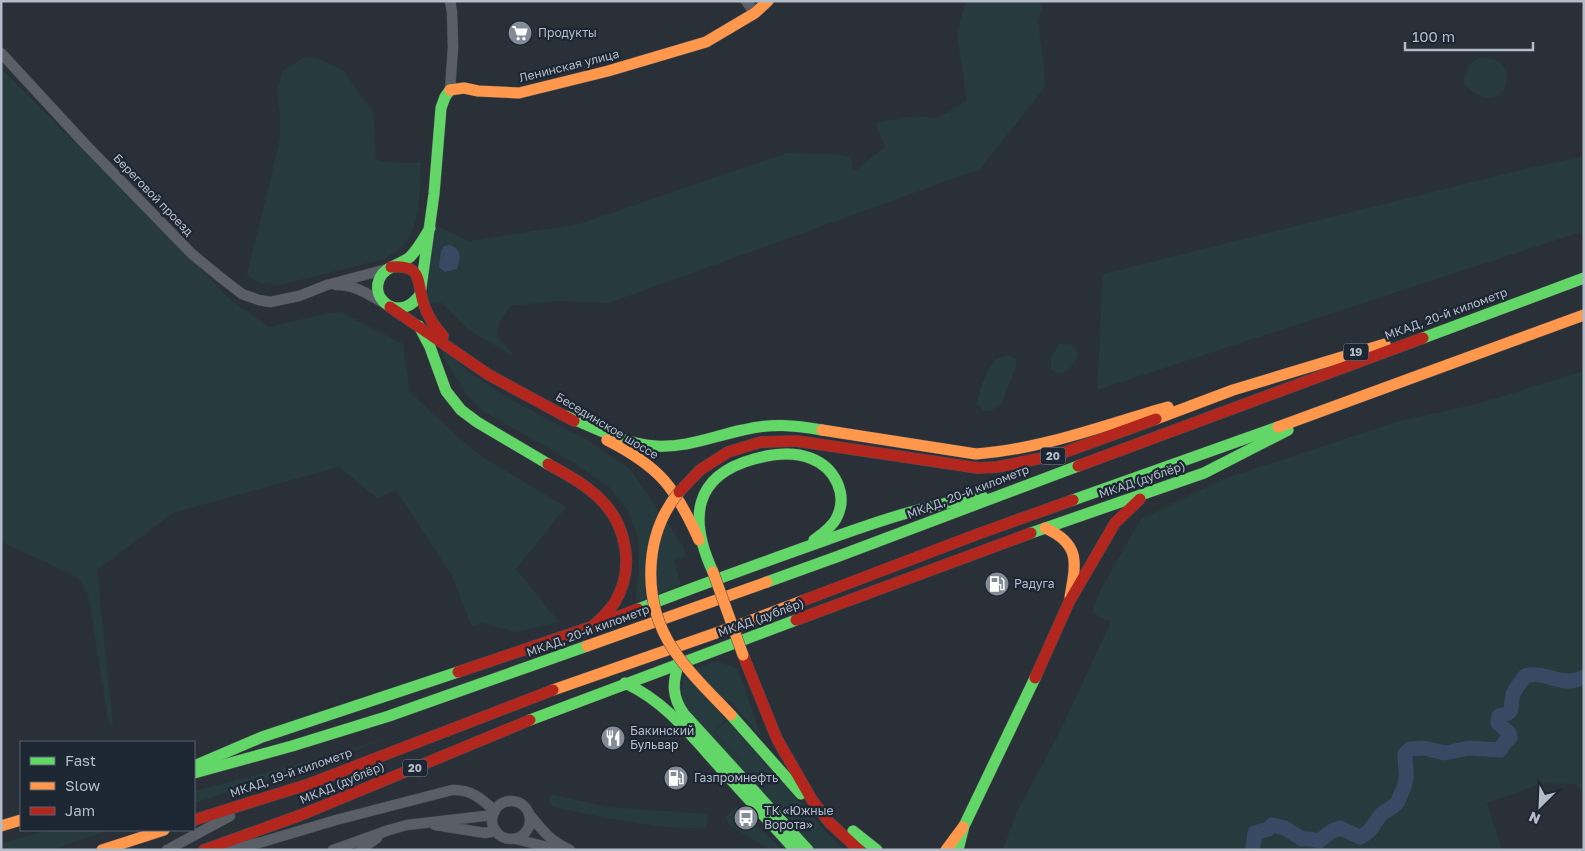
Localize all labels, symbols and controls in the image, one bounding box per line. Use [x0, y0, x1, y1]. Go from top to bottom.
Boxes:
supermarket icon: Продукты [507, 20, 533, 46]
scale bar [1405, 20, 1532, 52]
place label: Продукты [538, 25, 597, 40]
text: 100 m [1412, 27, 1455, 45]
street label: Ленинская улица [517, 46, 620, 85]
street label: Береговой проезд [110, 150, 196, 239]
street label: МКАД, 20-й километр [1382, 284, 1509, 343]
road number: 19 [1344, 344, 1368, 361]
street label: Бесединское шоссе [553, 389, 662, 462]
road number: 20 [1040, 448, 1066, 464]
street label: МКАД (дублёр) [1097, 458, 1187, 501]
street label: МКАД, 20-й километр [905, 461, 1031, 522]
fuel station icon: Радуга [984, 571, 1010, 597]
place label: Радуга [1014, 576, 1055, 591]
street label: МКАД (дублёр) [716, 595, 806, 640]
street label: МКАД, 20-й километр [524, 601, 651, 660]
place label: Бакинский Бульвар [630, 723, 694, 752]
restaurant icon: Бакинский Бульвар [600, 725, 626, 751]
legend [20, 741, 195, 831]
street label: МКАД, 19-й километр [228, 745, 354, 801]
text: Fast [65, 751, 96, 769]
street label: МКАД (дублёр) [297, 758, 386, 807]
road number: 20 [402, 760, 428, 776]
fuel station icon: Газпромнефть [663, 765, 689, 791]
place label: Газпромнефть [694, 770, 778, 785]
text: Slow [65, 776, 100, 794]
north arrow [1515, 781, 1565, 831]
text: Jam [65, 801, 95, 819]
place label: ТК «Южные Ворота» [764, 803, 833, 832]
bus stop icon: ТК «Южные Ворота» [733, 805, 759, 831]
text: N [1526, 808, 1543, 828]

